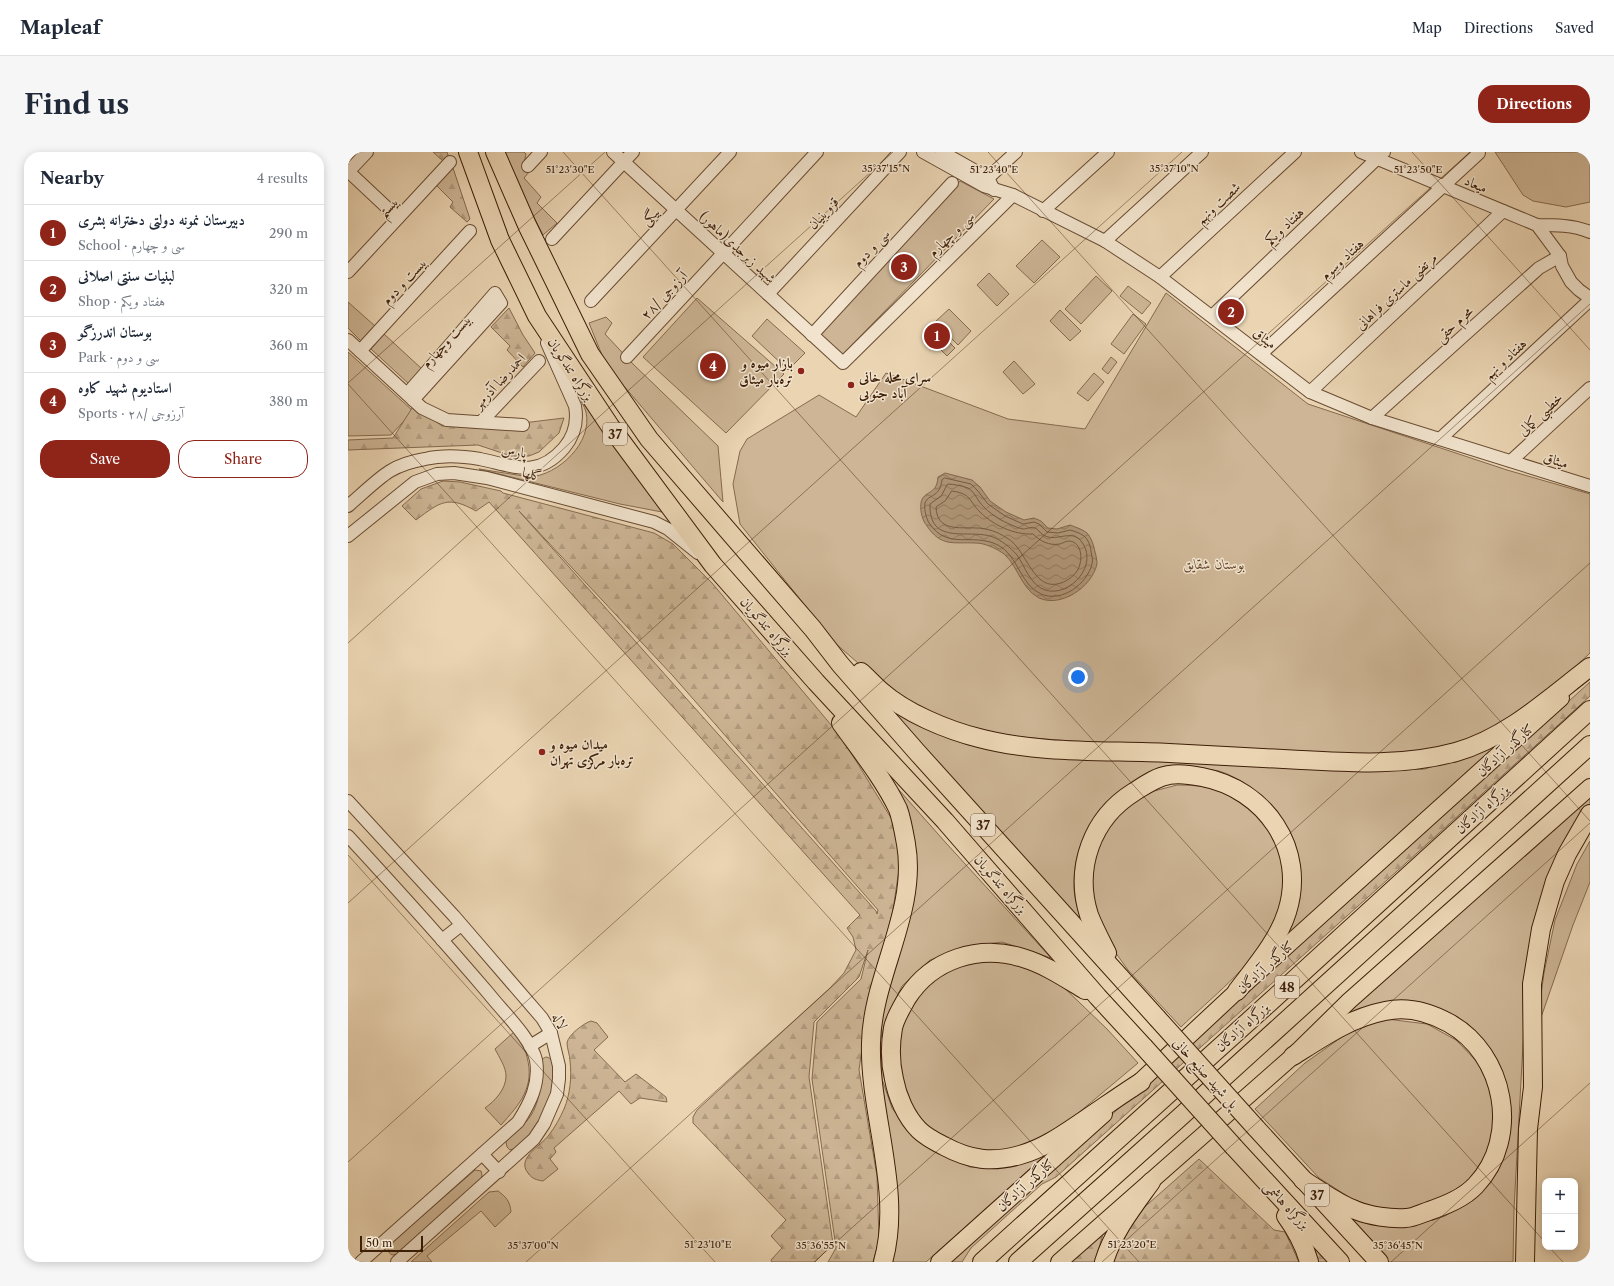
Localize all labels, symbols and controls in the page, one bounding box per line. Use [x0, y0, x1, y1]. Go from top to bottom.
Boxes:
text: Mapleaf [20, 16, 101, 39]
text: Map [1412, 19, 1442, 37]
text: Directions [1464, 19, 1533, 37]
text: Saved [1555, 19, 1594, 37]
button: Directions [1478, 85, 1590, 123]
text: Find us [24, 87, 129, 121]
text: 35°37'15"N [862, 162, 910, 175]
text: 35°37'10"N [1149, 162, 1199, 175]
text: 51°23'30"E [546, 163, 594, 176]
text: 51°23'40"E [970, 163, 1018, 176]
text: 51°23'50"E [1394, 163, 1442, 176]
text: Nearby [40, 168, 104, 188]
text: 4 results [257, 170, 308, 186]
street label: میعاد [1462, 171, 1490, 197]
street label: شصت ونهم [1192, 178, 1248, 232]
street label: بیستم [374, 193, 406, 225]
street label: قزوینیان [803, 193, 843, 233]
street label: بیگی [637, 203, 664, 230]
street label: هفتاد ویکم [1260, 203, 1311, 253]
street label: شهید زبرجدی(ماهور) [695, 207, 780, 288]
street label: سی و چهارم [924, 207, 981, 263]
text: دبیرستان نمونه دولتی دخترانه بشری [78, 210, 245, 229]
text: 1 [50, 225, 56, 241]
text: 290 m [269, 225, 308, 241]
street label: سی و دوم [849, 225, 896, 274]
street label: هفتاد وسوم [1316, 234, 1370, 287]
text: School · سی و چهارم [78, 237, 185, 253]
street label: مرتضی ماستری فراهانی [1351, 248, 1442, 334]
pin: 3 [891, 252, 917, 282]
street label: بیست و دوم [378, 254, 433, 311]
street label: آرزوجی /۲۸ [637, 265, 692, 323]
text: لبنیات سنتی اصلانی [78, 266, 175, 285]
text: 2 [49, 281, 57, 297]
text: 320 m [270, 281, 308, 297]
text: Shop · هفتاد ویکم [78, 293, 165, 309]
pin: 2 [1218, 297, 1244, 327]
street label: محرم حقی [1431, 302, 1480, 349]
street label: بیست وچهارم [417, 310, 478, 374]
pin: 1 [924, 321, 950, 351]
text: بوستان اندرزگو [78, 322, 152, 341]
street label: میثاق [1250, 323, 1280, 353]
street label: بزرگراه تندگویان [544, 334, 598, 405]
street label: هفتاد و نهم [1480, 335, 1534, 387]
text: 3 [49, 337, 57, 353]
text: 360 m [269, 337, 308, 353]
text: Park · سی و دوم [78, 349, 160, 365]
street label: احمدرضا آذرمهر [467, 350, 530, 415]
pin: 4 [700, 351, 726, 381]
place label: بازار میوه و تره‌بار میثاق [739, 354, 793, 388]
marker: بازار میوه و تره‌بار میثاق [796, 366, 806, 376]
place label: سرای محله خانی آباد جنوبی [858, 368, 931, 404]
text: استادیوم شهید کاوه [78, 378, 172, 397]
marker: سرای محله خانی آباد جنوبی [846, 380, 856, 390]
street label: خطیبی کمالی [1514, 389, 1568, 442]
text: 4 [49, 393, 57, 409]
text: 380 m [269, 393, 308, 409]
text: Sports · آرزوجی /۲۸ [78, 405, 184, 421]
road number: 37 [603, 423, 627, 445]
button: Save [40, 440, 170, 478]
button: Share [178, 440, 308, 478]
street label: پارس [500, 440, 529, 464]
street label: میثاق [1541, 448, 1571, 472]
street label: گلها [520, 463, 544, 485]
park label: بوستان شقایق [1183, 555, 1245, 573]
street label: بزرگراه تندگویان [737, 593, 798, 660]
your location [1068, 667, 1088, 687]
street label: کنارگذر آزادگان [1472, 719, 1538, 780]
place label: میدان میوه و تره‌بار مرکزی تهران [548, 735, 634, 770]
marker: میدان میوه و تره‌بار مرکزی تهران [537, 747, 547, 757]
street label: بزرگراه آزادگان [1451, 780, 1513, 838]
road number: 37 [971, 814, 995, 836]
street label: بزرگراه تندگویان [971, 851, 1032, 918]
street label: کنارگذر آزادگان [1232, 936, 1298, 997]
road number: 48 [1275, 976, 1299, 998]
street label: بزرگراه آزادگان [1211, 998, 1273, 1056]
street label: لاله [548, 1009, 572, 1033]
street label: پل شهید صنیع خانی [1166, 1034, 1244, 1117]
street label: کنارگذر آزادگان [992, 1154, 1058, 1215]
street label: بزرگراه هاشمی [1259, 1177, 1314, 1234]
map controls [1542, 1178, 1578, 1250]
button: + [1542, 1178, 1578, 1214]
road number: 37 [1305, 1184, 1329, 1206]
button: − [1542, 1214, 1578, 1250]
scale bar [360, 1234, 423, 1253]
text: 50 m [366, 1236, 392, 1250]
text: 51°23'10"E [684, 1238, 732, 1251]
text: 51°23'20"E [1108, 1238, 1157, 1251]
text: 35°37'00"N [507, 1239, 559, 1252]
text: 35°36'55"N [796, 1239, 846, 1252]
text: 35°36'45"N [1373, 1239, 1423, 1252]

